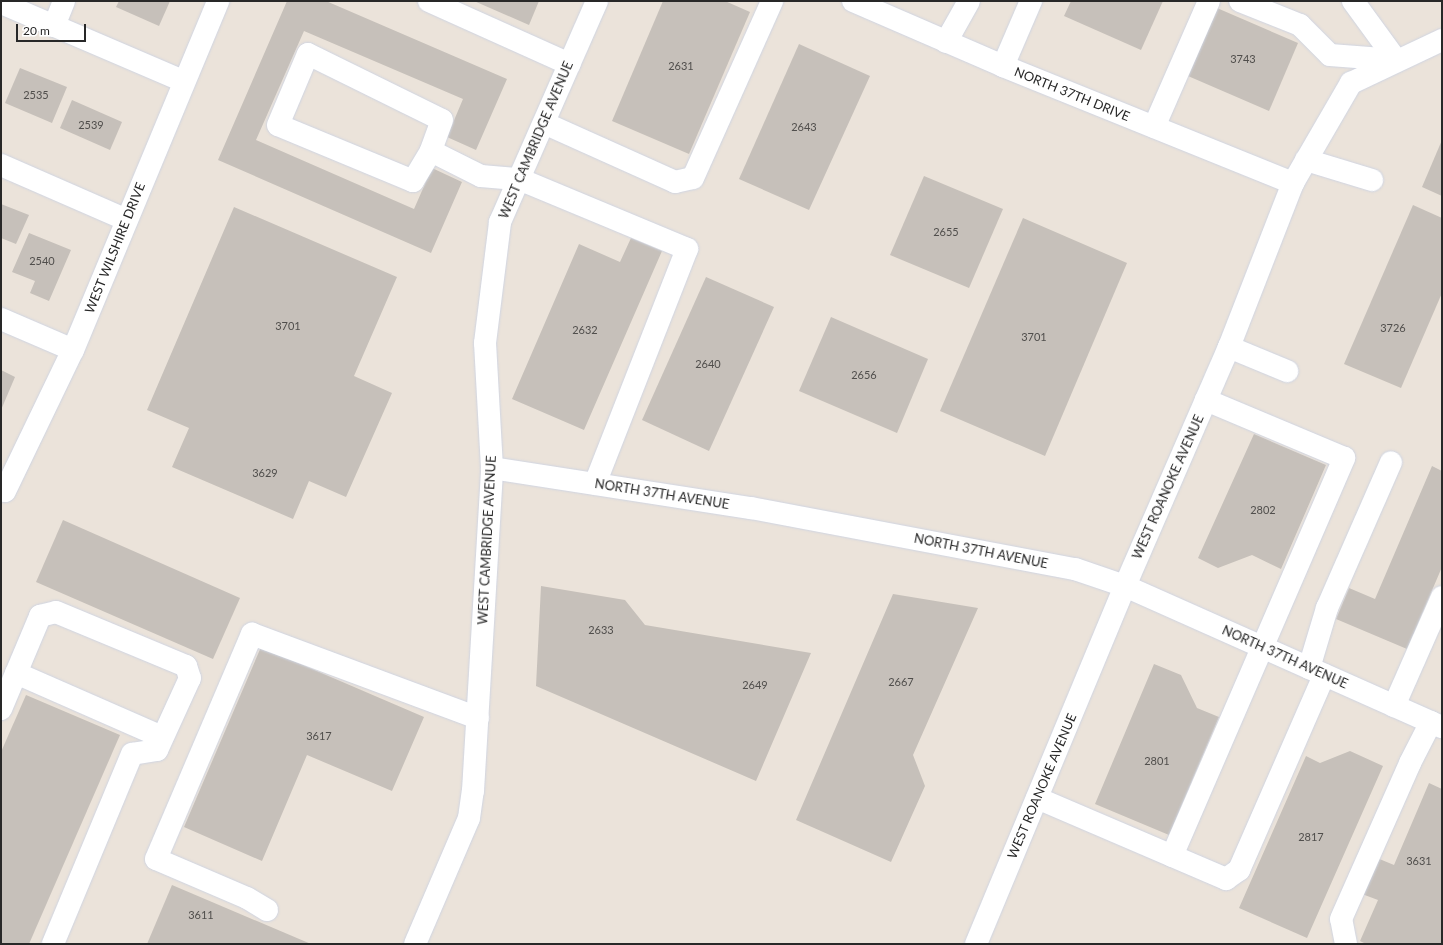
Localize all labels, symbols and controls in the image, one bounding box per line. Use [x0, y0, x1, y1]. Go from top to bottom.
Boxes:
scale bar [18, 16, 88, 42]
text: 20 m [23, 23, 50, 38]
house number: 3743 [1230, 52, 1256, 66]
street label: WEST CAMBRIDGE AVENUE [496, 59, 576, 221]
house number: 2631 [668, 59, 694, 73]
street label: NORTH 37TH DRIVE [1012, 64, 1132, 124]
house number: 2535 [23, 88, 49, 102]
house number: 2539 [78, 118, 104, 132]
house number: 2643 [791, 120, 817, 134]
street label: WEST WILSHIRE DRIVE [81, 180, 149, 316]
house number: 2655 [933, 225, 959, 239]
house number: 2540 [29, 254, 55, 268]
house number: 3701 [275, 319, 301, 333]
house number: 3726 [1380, 321, 1406, 335]
house number: 2632 [572, 323, 598, 337]
house number: 3701 [1021, 330, 1047, 344]
house number: 2640 [695, 357, 721, 371]
house number: 2656 [851, 368, 877, 382]
street label: WEST ROANOKE AVENUE [1129, 412, 1207, 562]
street label: WEST CAMBRIDGE AVENUE [475, 455, 499, 625]
house number: 3629 [252, 466, 278, 480]
street label: NORTH 37TH AVENUE [593, 476, 731, 512]
house number: 2802 [1250, 503, 1276, 517]
street label: NORTH 37TH AVENUE [913, 530, 1049, 572]
street label: NORTH 37TH AVENUE [1219, 622, 1351, 692]
house number: 2633 [588, 623, 614, 637]
house number: 2667 [888, 675, 914, 689]
house number: 2649 [742, 678, 768, 692]
street label: WEST ROANOKE AVENUE [1004, 711, 1080, 861]
house number: 3617 [306, 729, 332, 743]
house number: 2801 [1144, 754, 1170, 768]
house number: 2817 [1298, 830, 1324, 844]
house number: 3631 [1406, 854, 1432, 868]
house number: 3611 [188, 908, 214, 922]

